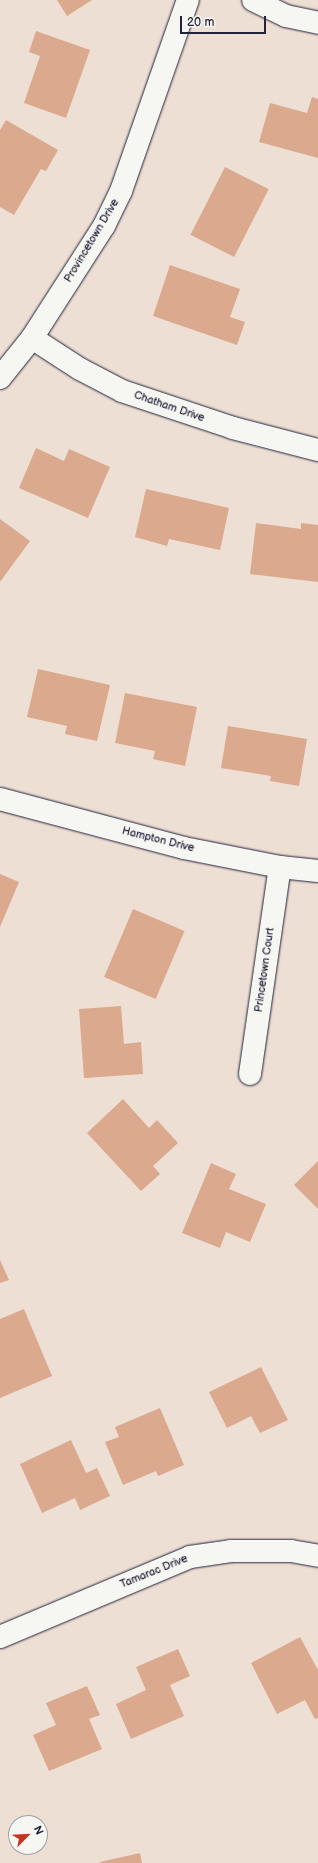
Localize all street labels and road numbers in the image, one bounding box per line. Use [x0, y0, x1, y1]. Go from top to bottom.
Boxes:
street label: Provincetown Drive [62, 197, 122, 285]
street label: Chatham Drive [132, 389, 206, 425]
street label: Hampton Drive [121, 825, 195, 855]
street label: Princetown Court [253, 927, 277, 1013]
street label: Tamarac Drive [118, 1552, 190, 1592]

